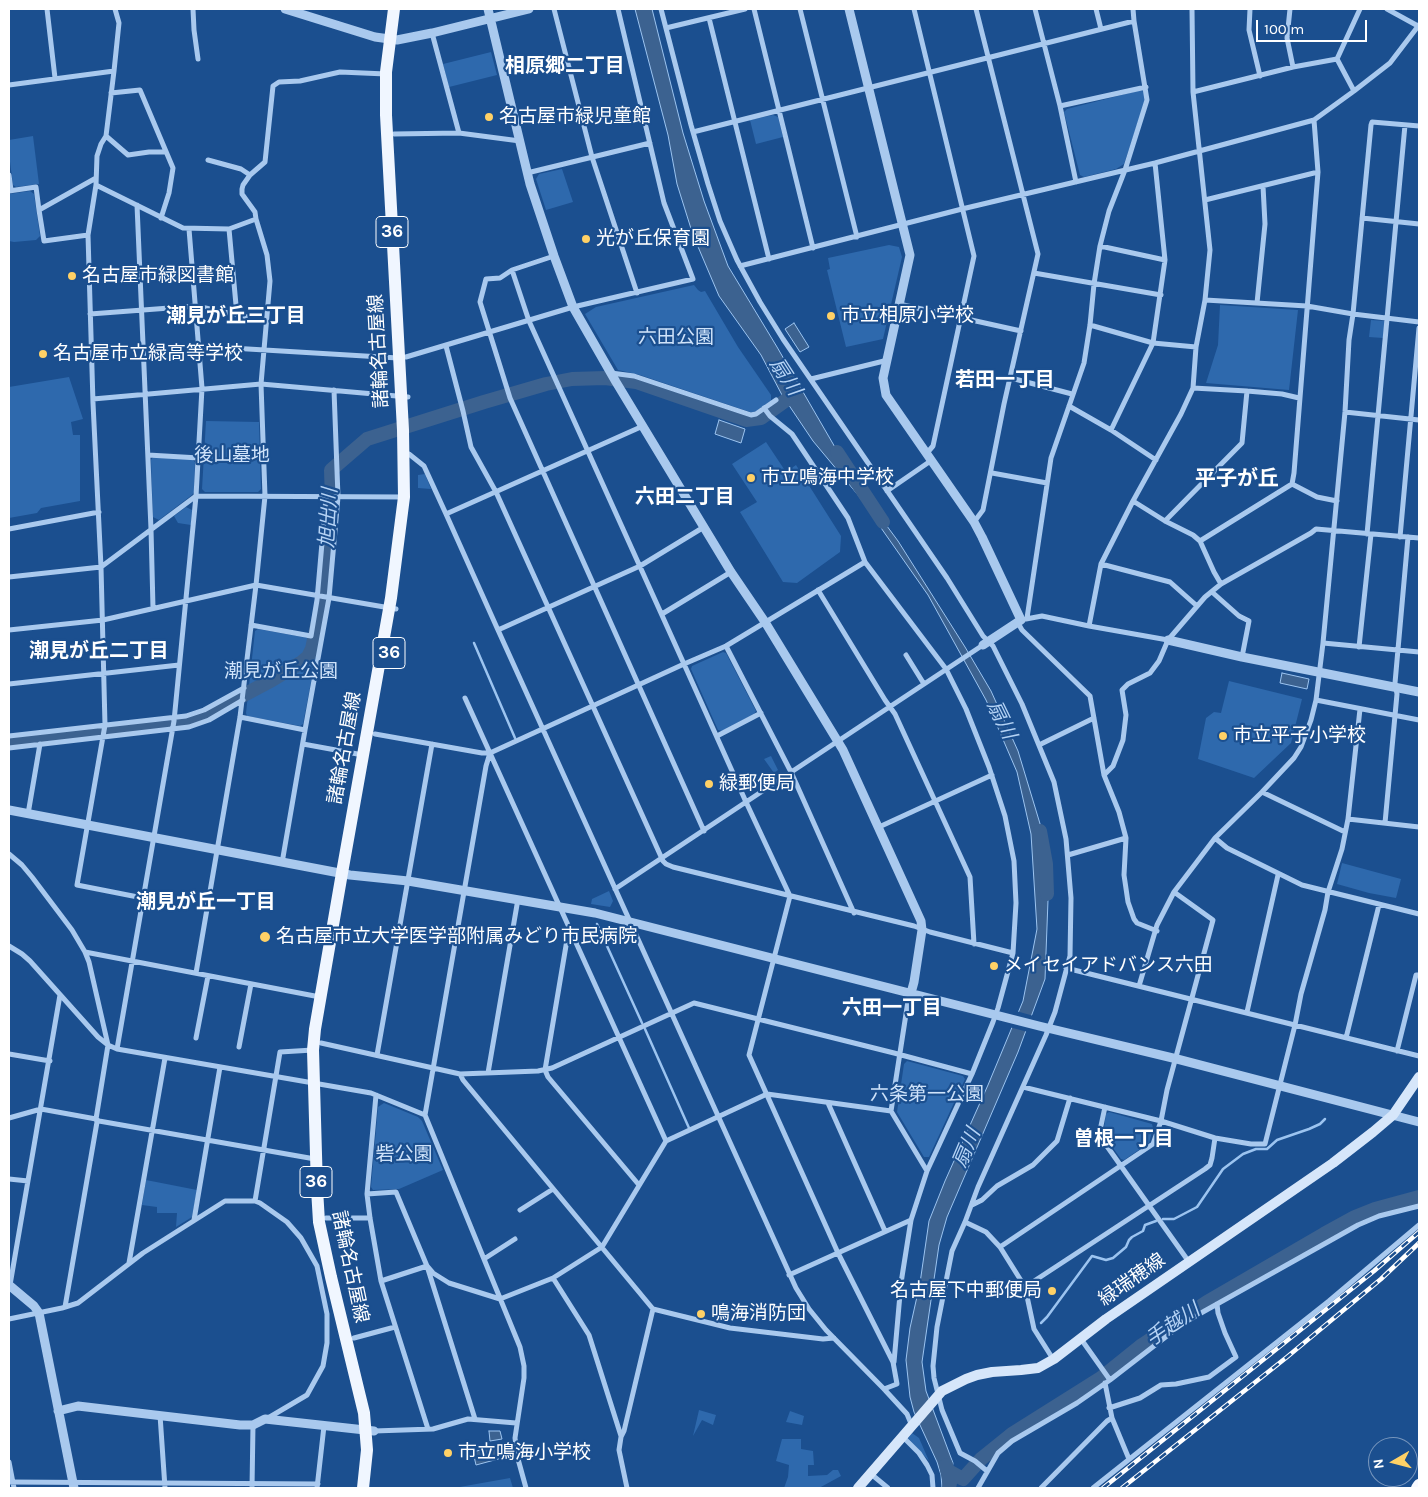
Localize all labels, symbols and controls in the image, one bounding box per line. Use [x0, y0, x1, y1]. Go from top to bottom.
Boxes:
scale bar [1258, 10, 1369, 42]
text: 100 m [1264, 20, 1304, 38]
district label: 相原郷二丁目 [505, 54, 625, 78]
place label: 名古屋市緑児童館 [499, 106, 651, 128]
marker: 名古屋市緑児童館 [483, 111, 495, 123]
road number: 36 [376, 216, 408, 248]
place label: 光が丘保育園 [596, 228, 710, 250]
marker: 光が丘保育園 [580, 233, 592, 245]
place label: 名古屋市緑図書館 [82, 265, 234, 287]
marker: 名古屋市緑図書館 [66, 270, 78, 282]
street label: 諸輪名古屋線 [365, 293, 393, 409]
district label: 潮見が丘三丁目 [166, 304, 306, 328]
place label: 市立相原小学校 [841, 305, 974, 327]
marker: 市立相原小学校 [825, 310, 837, 322]
park label: 六田公園 [638, 327, 714, 349]
place label: 名古屋市立緑高等学校 [53, 343, 243, 365]
marker: 名古屋市立緑高等学校 [37, 348, 49, 360]
water label: 扇川 [764, 354, 806, 400]
district label: 若田一丁目 [955, 368, 1055, 392]
park label: 後山墓地 [194, 445, 270, 467]
district label: 平子が丘 [1195, 466, 1279, 492]
place label: 市立鳴海中学校 [761, 467, 894, 489]
marker: 市立鳴海中学校 [745, 472, 757, 484]
district label: 六田二丁目 [635, 485, 735, 509]
water label: 旭出川 [315, 487, 343, 549]
road number: 36 [373, 638, 405, 668]
district label: 潮見が丘二丁目 [29, 639, 169, 663]
park label: 潮見が丘公園 [224, 661, 338, 683]
street label: 諸輪名古屋線 [324, 690, 366, 806]
water label: 扇川 [981, 697, 1021, 743]
place label: 市立平子小学校 [1233, 725, 1366, 747]
marker: 市立平子小学校 [1217, 730, 1229, 742]
place label: 緑郵便局 [719, 773, 795, 795]
marker: 緑郵便局 [703, 778, 715, 790]
district label: 潮見が丘一丁目 [136, 890, 276, 914]
place label: 名古屋市立大学医学部附属みどり市民病院 [276, 926, 637, 948]
marker: 名古屋市立大学医学部附属みどり市民病院 [258, 930, 272, 944]
place label: メイセイアドバンス六田 [1004, 955, 1213, 977]
marker: メイセイアドバンス六田 [988, 960, 1000, 972]
district label: 六田一丁目 [842, 996, 942, 1020]
park label: 六条第一公園 [870, 1084, 984, 1106]
water label: 扇川 [948, 1125, 986, 1171]
district label: 曽根一丁目 [1074, 1127, 1174, 1151]
park label: 砦公園 [376, 1144, 432, 1166]
road number: 36 [300, 1166, 332, 1198]
street label: 諸輪名古屋線 [327, 1209, 373, 1325]
street label: 緑瑞穂線 [1094, 1249, 1170, 1311]
place label: 名古屋下中郵便局 [890, 1280, 1042, 1302]
marker: 名古屋下中郵便局 [1046, 1285, 1058, 1297]
water label: 手越川 [1141, 1298, 1205, 1352]
place label: 鳴海消防団 [711, 1303, 806, 1325]
marker: 鳴海消防団 [695, 1308, 707, 1320]
north arrow [1368, 1437, 1418, 1487]
place label: 市立鳴海小学校 [458, 1442, 591, 1464]
marker: 市立鳴海小学校 [442, 1447, 454, 1459]
text: N [1370, 1458, 1388, 1470]

